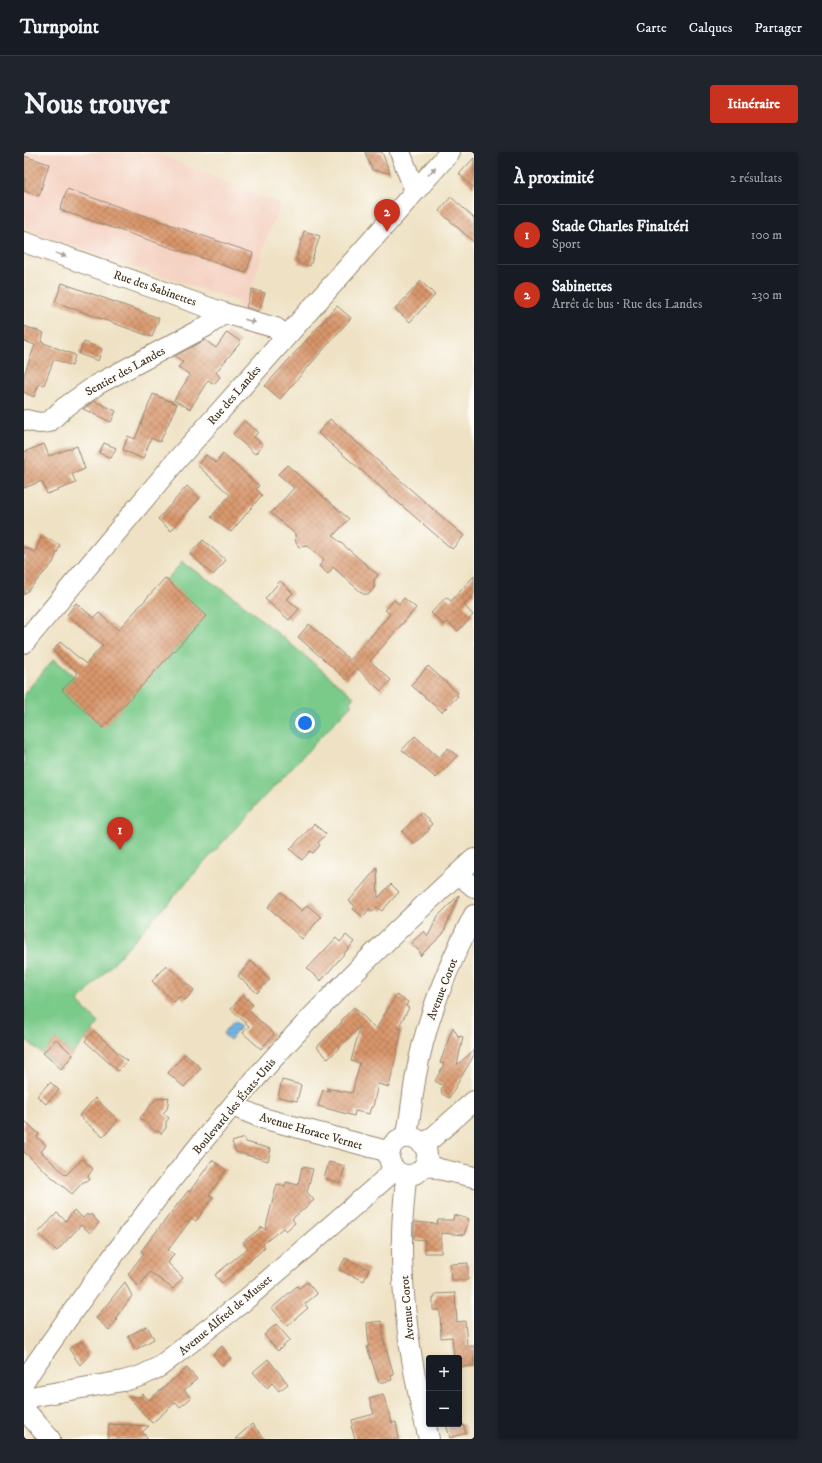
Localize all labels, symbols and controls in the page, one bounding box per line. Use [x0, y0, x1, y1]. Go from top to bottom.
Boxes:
text: Turnpoint [20, 16, 99, 39]
text: Carte [636, 19, 667, 37]
text: Calques [689, 19, 732, 37]
text: Partager [754, 19, 802, 37]
button: Itinéraire [710, 85, 798, 123]
text: Nous trouver [24, 87, 170, 122]
one-way arrow [428, 166, 437, 176]
text: À proximité [514, 167, 594, 189]
text: 2 résultats [730, 170, 782, 186]
pin: 2 [374, 199, 400, 232]
text: Stade Charles Finaltéri [552, 217, 689, 236]
text: 1 [525, 227, 529, 243]
text: 100 m [751, 227, 782, 243]
text: Sport [552, 236, 581, 252]
one-way arrow [55, 253, 67, 259]
street label: Rue des Sabinettes [111, 267, 198, 310]
text: Sabinettes [552, 277, 612, 296]
text: 2 [524, 287, 530, 303]
text: 230 m [751, 287, 782, 303]
text: Arrêt de bus · Rue des Landes [552, 296, 702, 312]
one-way arrow [244, 318, 256, 324]
street label: Sentier des Landes [83, 343, 168, 400]
street label: Rue des Landes [205, 363, 264, 428]
your location [295, 713, 315, 733]
pin: 1 [107, 817, 133, 850]
street label: Avenue Corot [424, 956, 461, 1022]
street label: Boulevard des États-Unis [190, 1055, 279, 1158]
street label: Avenue Horace Vernet [258, 1110, 364, 1153]
street label: Avenue Alfred de Musset [176, 1272, 275, 1359]
street label: Avenue Corot [397, 1275, 418, 1341]
map controls [426, 1355, 462, 1427]
button: + [426, 1355, 462, 1391]
button: − [426, 1391, 462, 1427]

